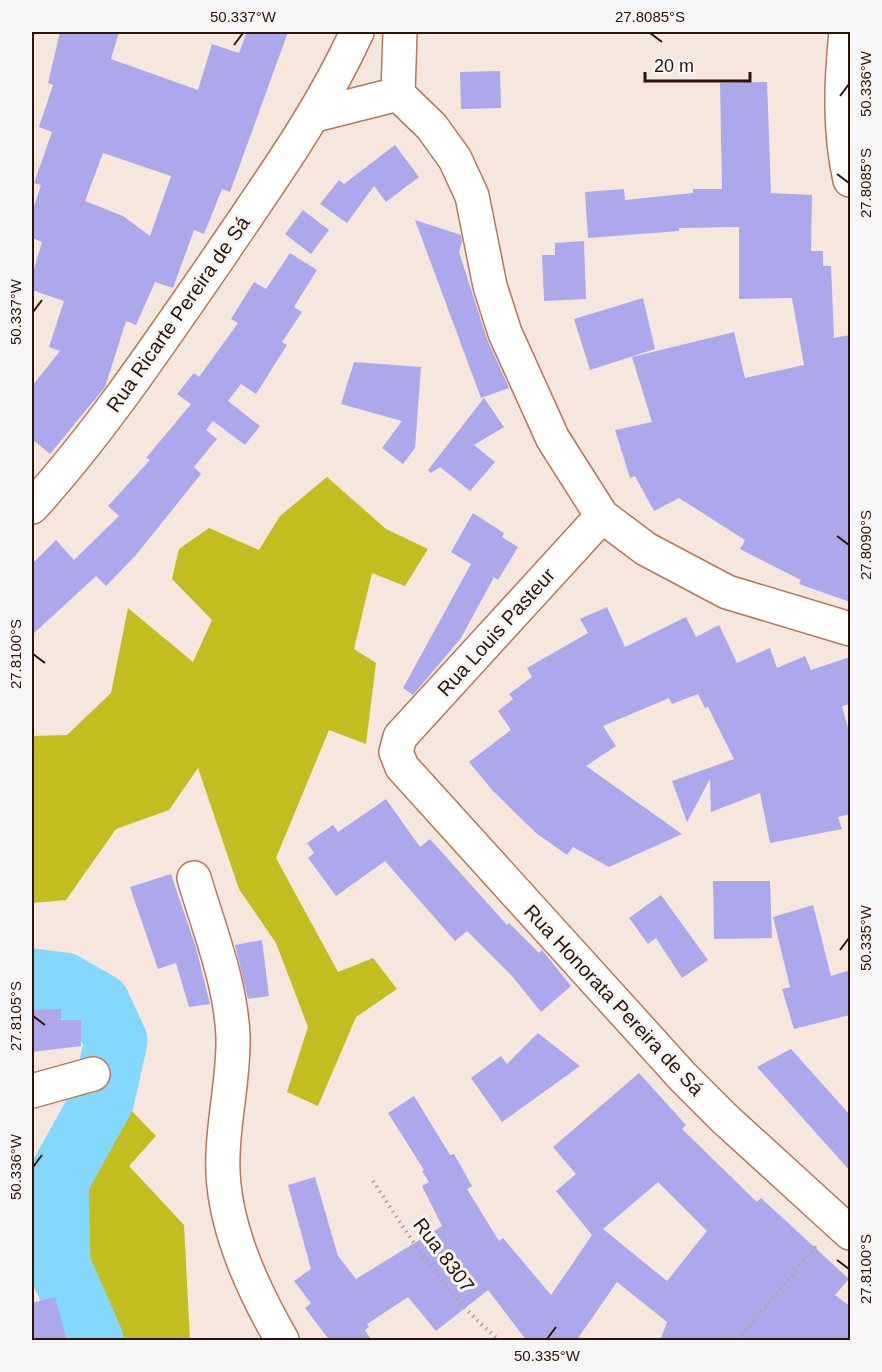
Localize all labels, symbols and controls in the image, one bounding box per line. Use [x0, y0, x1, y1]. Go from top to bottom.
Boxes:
text: 50.337°W [210, 8, 277, 25]
text: 27.8085°S [615, 8, 685, 25]
scale bar [645, 45, 750, 83]
text: 50.336°W [857, 50, 874, 117]
text: 20 m [654, 56, 694, 76]
text: 27.8085°S [857, 148, 874, 218]
street label: Rua Ricarte Pereira de Sá [102, 211, 254, 416]
text: 50.337°W [7, 278, 24, 345]
text: 27.8090°S [857, 510, 874, 580]
street label: Rua Louis Pasteur [433, 563, 559, 701]
text: 27.8100°S [7, 619, 24, 689]
street label: Rua Honorata Pereira de Sá [520, 900, 709, 1100]
text: 50.335°W [857, 904, 874, 971]
text: 27.8105°S [7, 981, 24, 1051]
text: 50.336°W [7, 1133, 24, 1200]
street label: Rua 8307 [409, 1214, 479, 1296]
text: 27.8100°S [857, 1234, 874, 1304]
text: 50.335°W [514, 1347, 581, 1364]

